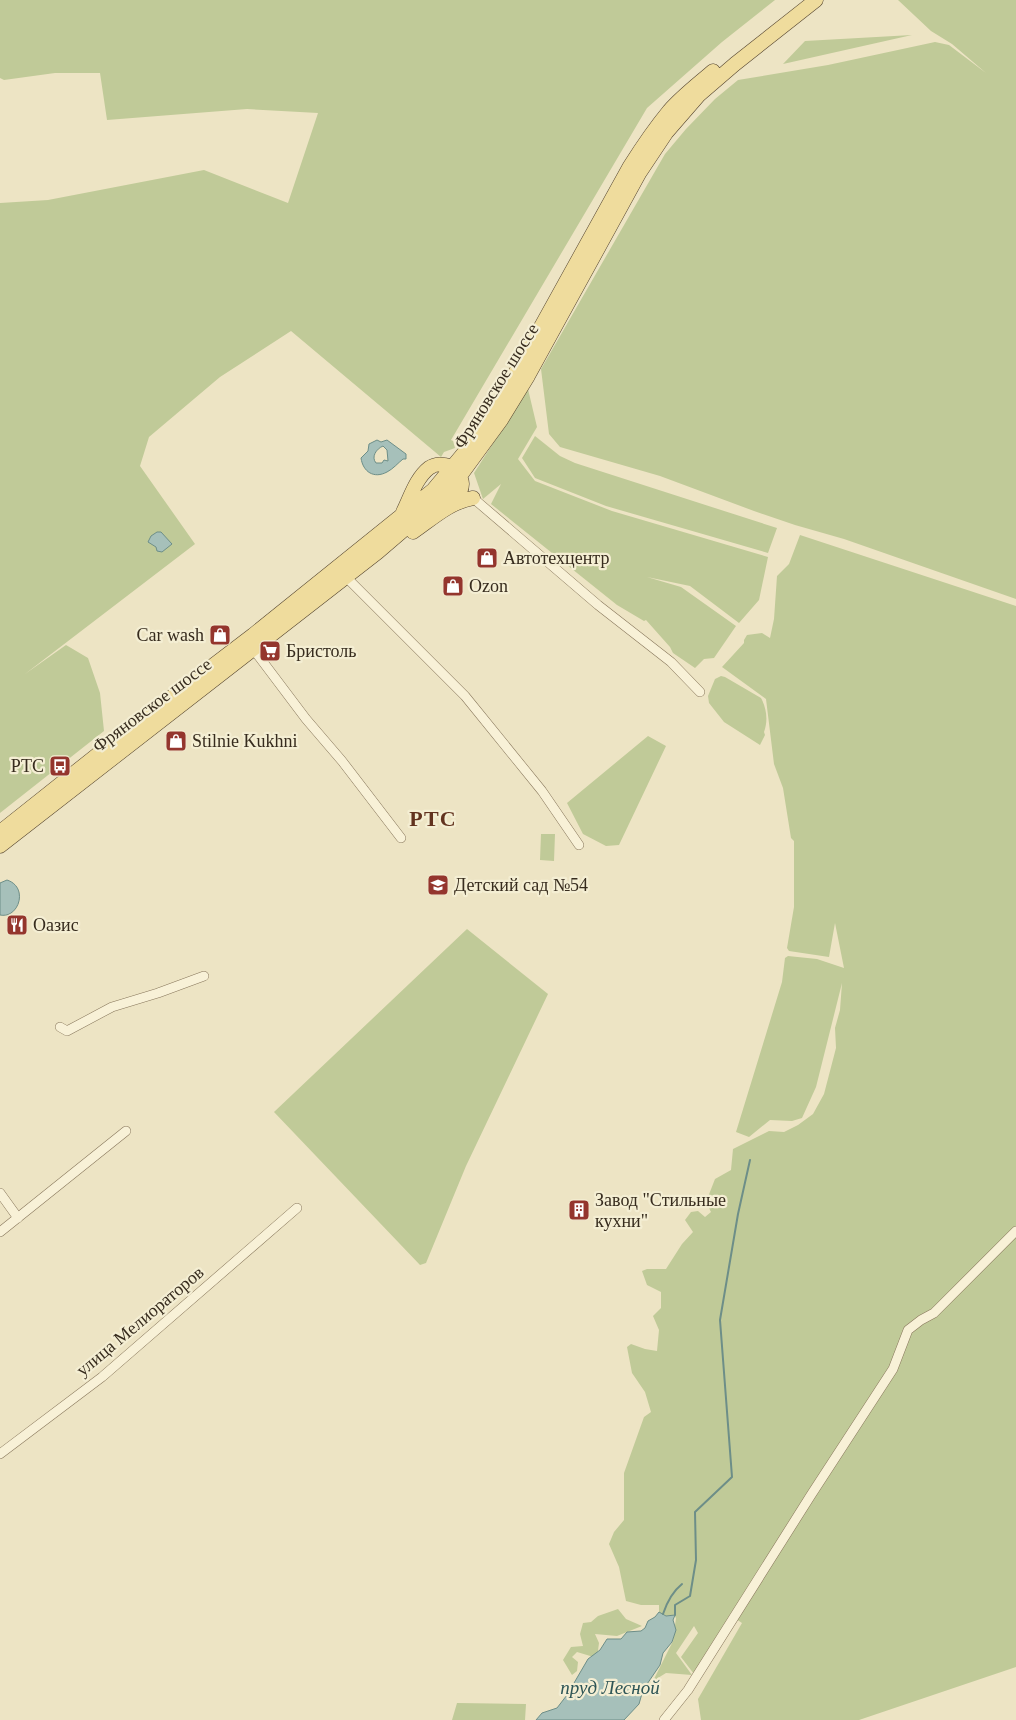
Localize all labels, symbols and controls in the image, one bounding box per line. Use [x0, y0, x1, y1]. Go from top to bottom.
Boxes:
street label: Фряновское шоссе [449, 320, 543, 452]
shop icon: Автотехцентр [475, 546, 499, 570]
place label: Автотехцентр [503, 548, 609, 568]
shop icon: Ozon [441, 574, 465, 598]
place label: Ozon [469, 576, 508, 596]
shop icon: Car wash [208, 623, 232, 647]
place label: Car wash [137, 625, 204, 645]
supermarket icon: Бристоль [258, 639, 282, 663]
place label: Бристоль [286, 641, 357, 661]
street label: Фряновское шоссе [89, 654, 215, 756]
shop icon: Stilnie Kukhni [164, 729, 188, 753]
place label: Stilnie Kukhni [192, 731, 298, 751]
bus stop icon: РТС [48, 754, 72, 778]
place label: РТС [11, 756, 44, 776]
district label: РТС [409, 806, 457, 831]
school or university icon: Детский сад №54 [426, 873, 450, 897]
place label: Детский сад №54 [454, 875, 588, 895]
restaurant icon: Оазис [5, 913, 29, 937]
place label: Оазис [33, 915, 79, 935]
place label: Завод "Стильные кухни" [595, 1190, 726, 1231]
building icon: Завод "Стильные кухни" [567, 1198, 591, 1222]
street label: улица Мелиораторов [72, 1262, 208, 1380]
water label: пруд Лесной [560, 1677, 660, 1698]

